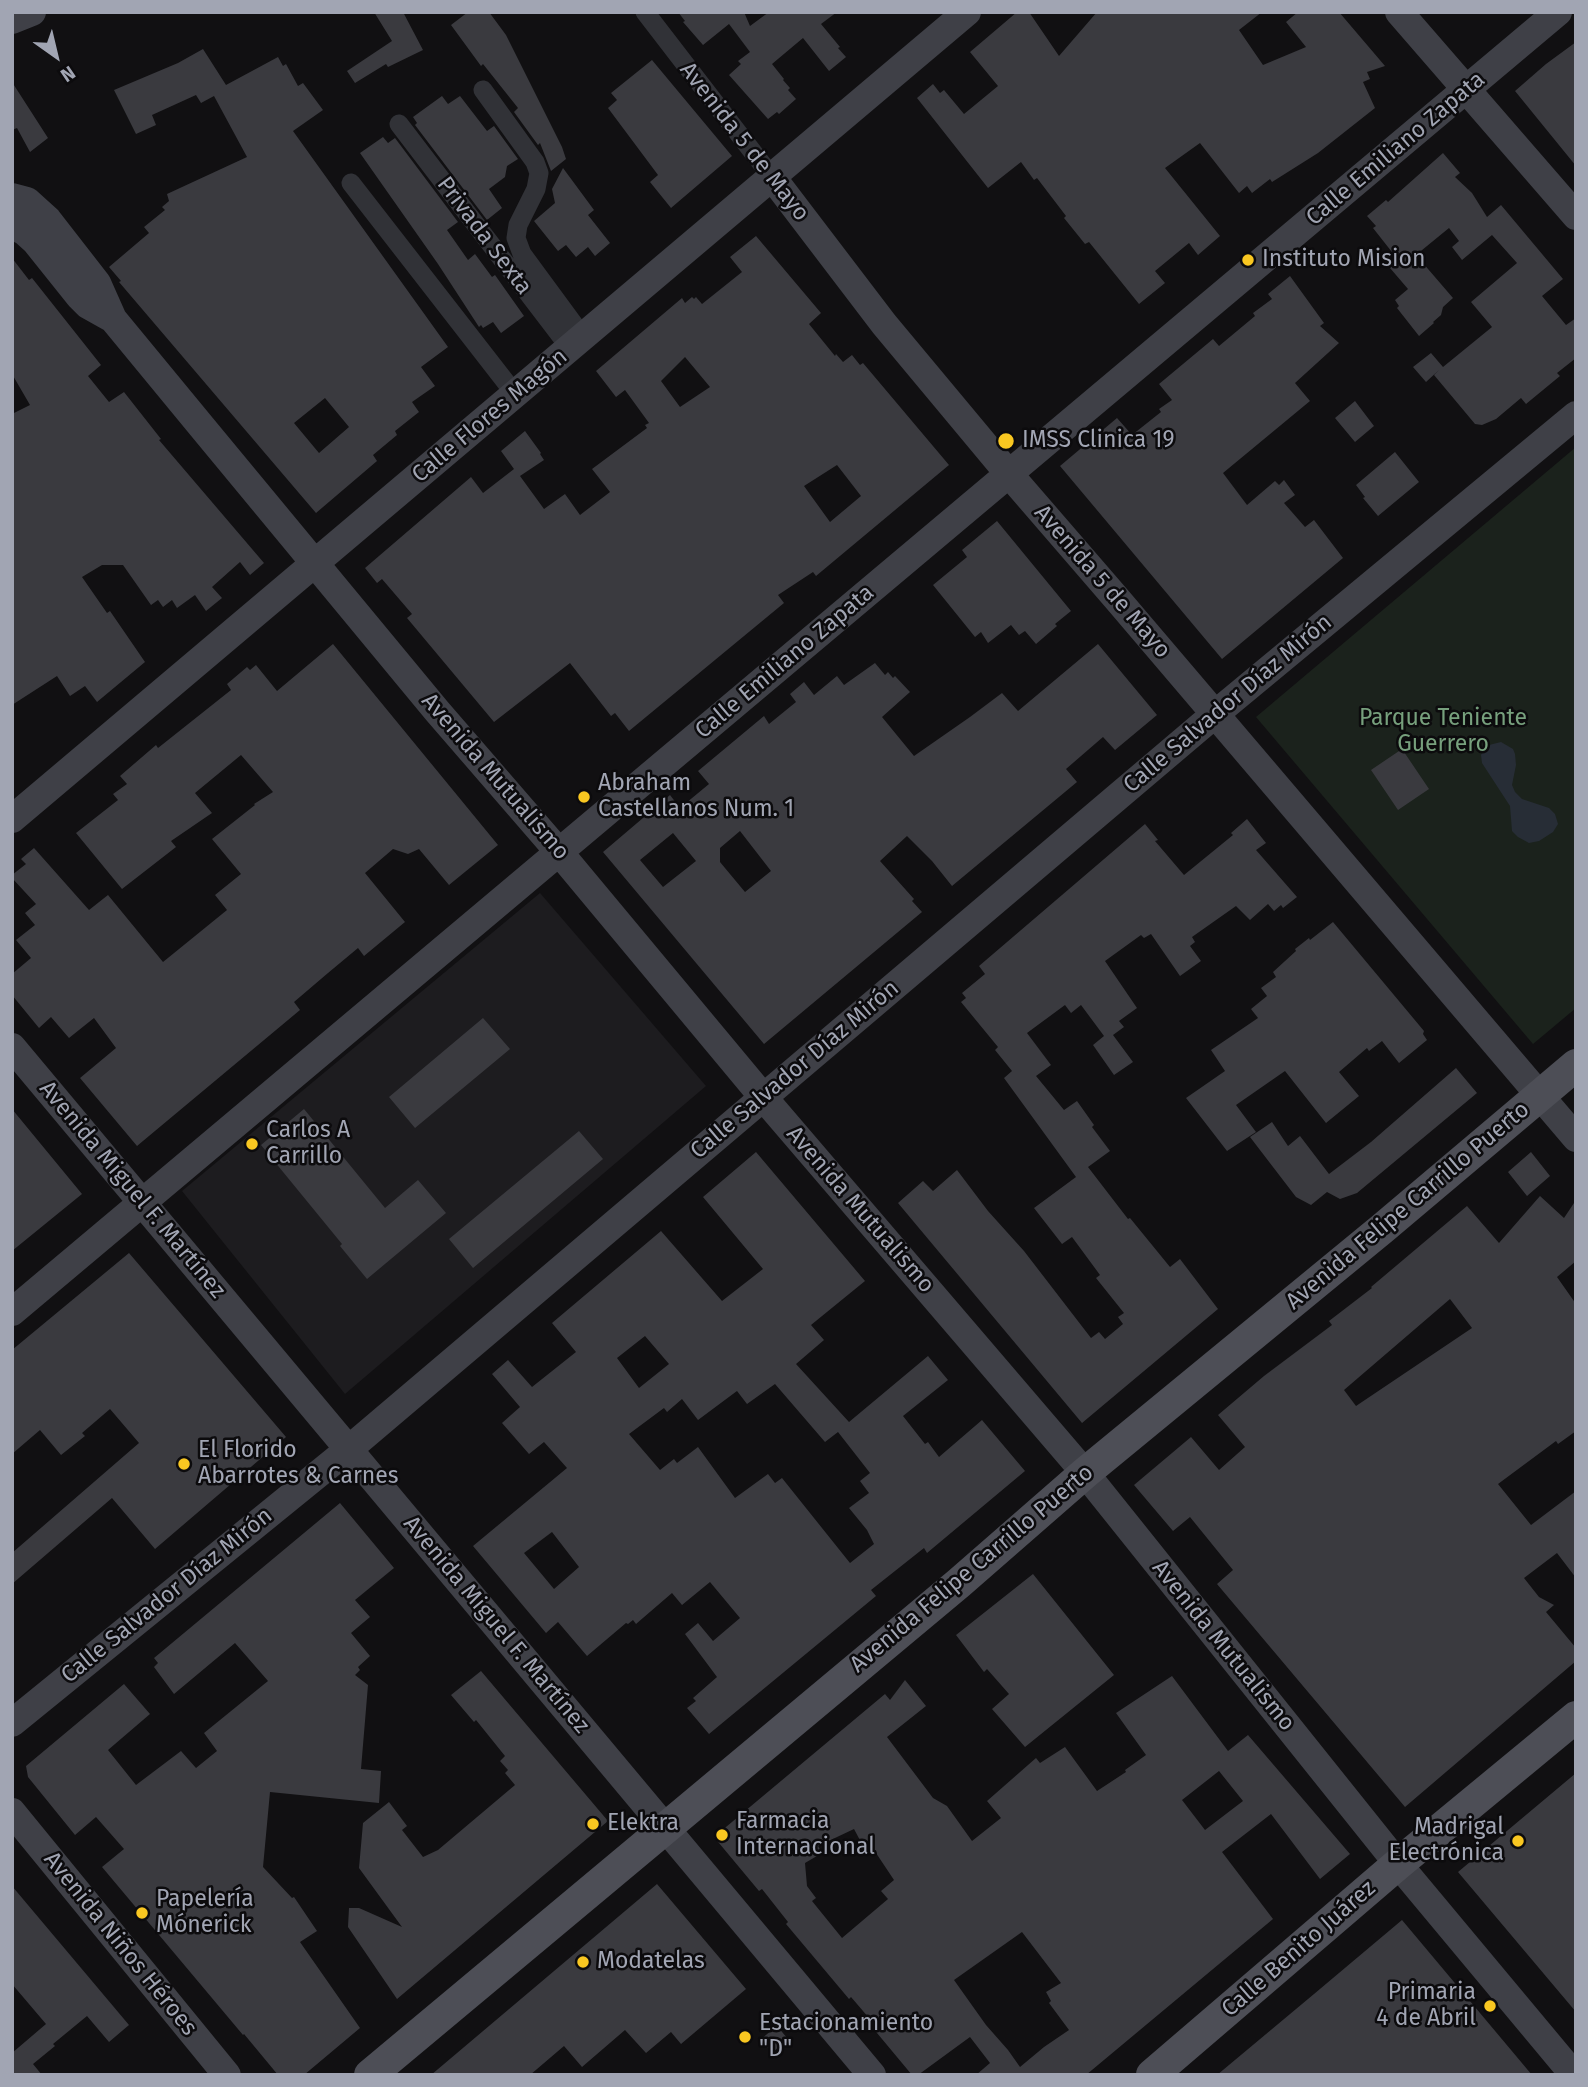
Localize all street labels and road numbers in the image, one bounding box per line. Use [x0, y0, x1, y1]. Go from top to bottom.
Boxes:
street label: Avenida 5 de Mayo [673, 57, 815, 227]
street label: Calle Emiliano Zapata [1301, 66, 1491, 232]
street label: Privada Sexta [431, 171, 537, 301]
street label: Calle Flores Magón [407, 343, 573, 489]
street label: Avenida 5 de Mayo [1028, 500, 1176, 664]
street label: Calle Emiliano Zapata [690, 579, 880, 745]
street label: Calle Salvador Díaz Mirón [1118, 609, 1338, 799]
street label: Avenida Mutualismo [415, 688, 575, 866]
street label: Calle Salvador Díaz Mirón [685, 975, 905, 1165]
street label: Avenida Miguel F. Martínez [33, 1076, 231, 1304]
street label: Avenida Felipe Carrillo Puerto [1281, 1096, 1535, 1316]
street label: Avenida Mutualismo [780, 1121, 940, 1299]
street label: Avenida Felipe Carrillo Puerto [845, 1459, 1099, 1679]
street label: Calle Salvador Díaz Mirón [56, 1502, 278, 1690]
street label: Avenida Miguel F. Martínez [397, 1511, 595, 1739]
street label: Avenida Mutualismo [1146, 1555, 1300, 1737]
street label: Avenida Niños Héroes [37, 1847, 203, 2041]
street label: Calle Benito Juárez [1217, 1875, 1381, 2023]

